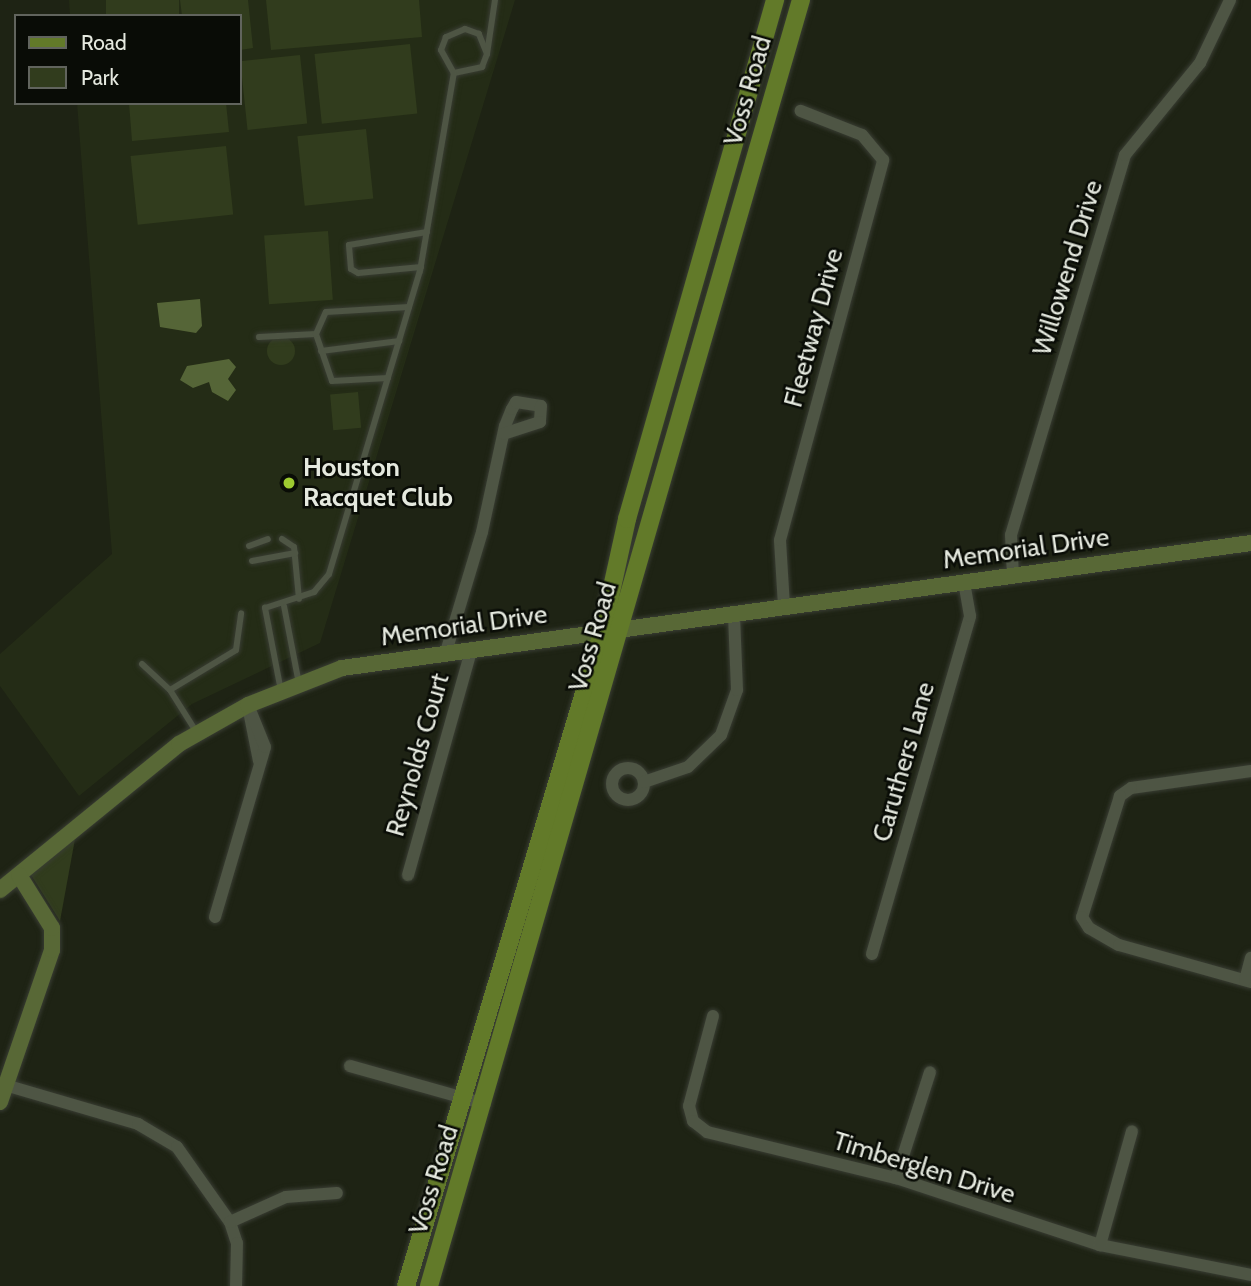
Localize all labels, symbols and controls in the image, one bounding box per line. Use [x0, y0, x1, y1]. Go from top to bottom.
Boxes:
legend [14, 14, 242, 105]
text: Road [81, 30, 127, 55]
street label: Voss Road [718, 33, 778, 149]
text: Park [81, 65, 119, 90]
street label: Willowend Drive [1027, 177, 1109, 359]
street label: Fleetway Drive [778, 245, 850, 411]
place label: Houston Racquet Club [303, 452, 453, 514]
marker: Houston Racquet Club [281, 475, 297, 491]
street label: Memorial Drive [941, 522, 1111, 576]
street label: Voss Road [563, 579, 623, 695]
street label: Memorial Drive [379, 599, 549, 653]
street label: Reynolds Court [380, 670, 456, 840]
street label: Caruthers Lane [866, 679, 942, 845]
street label: Voss Road [403, 1122, 465, 1238]
street label: Timberglen Drive [829, 1125, 1019, 1211]

